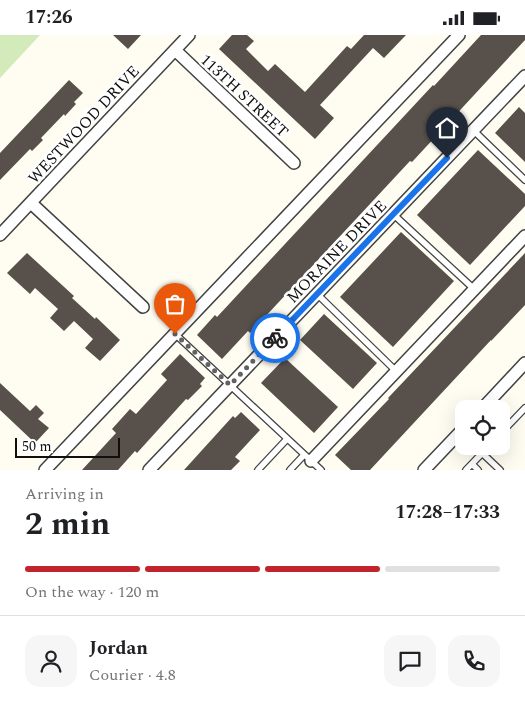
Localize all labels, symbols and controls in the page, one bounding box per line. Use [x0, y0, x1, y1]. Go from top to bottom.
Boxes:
text: 17:26 [25, 3, 73, 32]
street label: 113TH STREET [195, 48, 294, 143]
street label: WESTWOOD DRIVE [22, 60, 145, 189]
pin [426, 107, 468, 158]
icon: home [433, 114, 461, 142]
street label: MORAINE DRIVE [281, 195, 392, 309]
pin [154, 283, 196, 334]
icon: bag [161, 290, 189, 318]
courier [250, 313, 300, 363]
icon: bike [261, 324, 289, 352]
map controls [455, 400, 510, 455]
button: locate [455, 400, 510, 455]
scale bar [15, 435, 120, 458]
text: 50 m [22, 436, 52, 457]
text: Arriving in [25, 482, 104, 506]
text: 17:28–17:33 [395, 498, 500, 527]
text: 2 min [25, 500, 110, 549]
text: On the way · 120 m [25, 580, 159, 604]
text: Jordan [89, 634, 148, 663]
button: person [25, 635, 77, 687]
button: chat [384, 635, 436, 687]
button: phone [448, 635, 500, 687]
text: Courier · 4.8 [89, 663, 176, 687]

